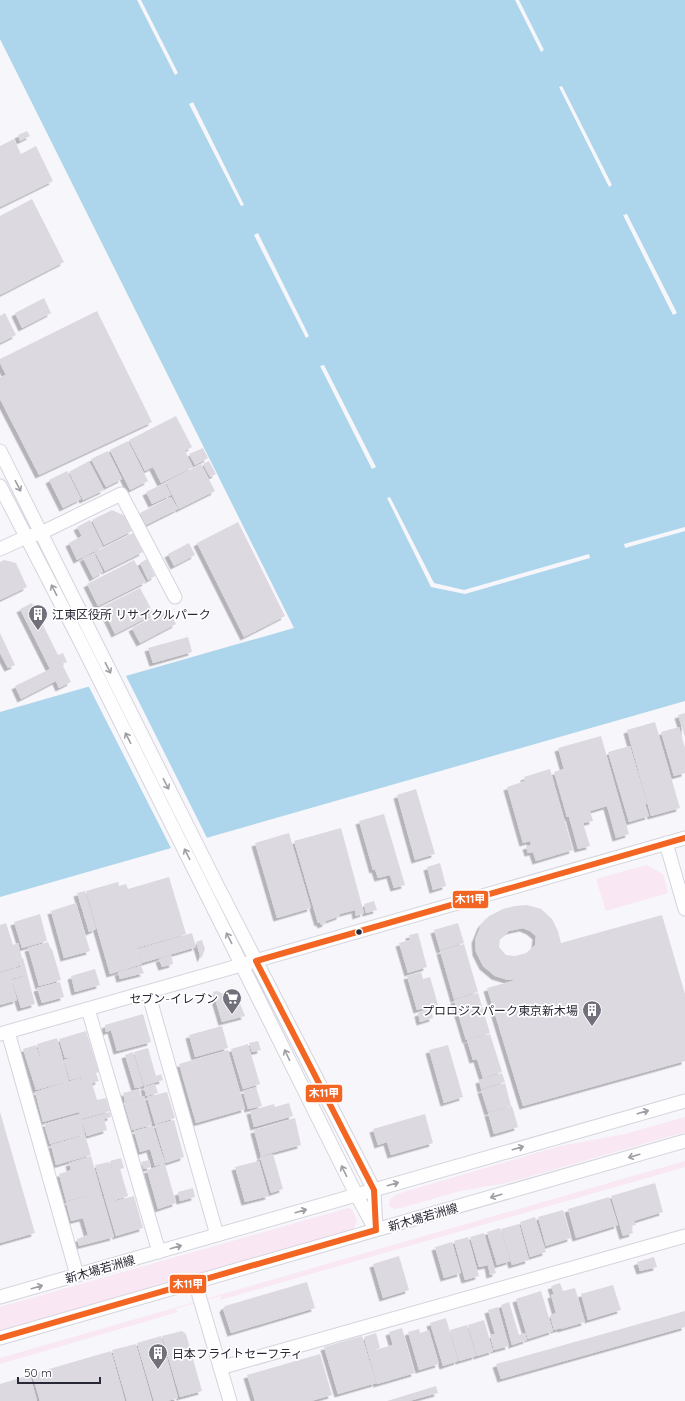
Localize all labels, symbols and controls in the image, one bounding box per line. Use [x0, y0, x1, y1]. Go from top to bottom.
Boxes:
one-way arrow [14, 480, 22, 492]
one-way arrow [49, 585, 57, 597]
building icon: 江東区役所 リサイクルパーク [27, 603, 49, 631]
place label: 江東区役所 リサイクルパーク [52, 607, 211, 622]
one-way arrow [105, 662, 112, 674]
one-way arrow [124, 732, 132, 744]
one-way arrow [163, 778, 170, 790]
one-way arrow [182, 848, 190, 860]
line badge: 木11甲 [452, 890, 489, 909]
text: 木11甲 [455, 892, 485, 906]
unlabelled marker [354, 927, 364, 937]
one-way arrow [225, 933, 232, 945]
supermarket icon: セブン-イレブン [221, 987, 243, 1015]
place label: セブン-イレブン [129, 991, 218, 1006]
building icon: プロロジスパーク東京新木場 [581, 999, 603, 1027]
place label: プロロジスパーク東京新木場 [422, 1003, 578, 1018]
one-way arrow [283, 1049, 290, 1061]
line badge: 木11甲 [305, 1084, 343, 1103]
text: 木11甲 [309, 1086, 339, 1100]
one-way arrow [637, 1108, 650, 1116]
one-way arrow [512, 1144, 525, 1152]
one-way arrow [628, 1153, 641, 1160]
one-way arrow [340, 1166, 348, 1178]
one-way arrow [387, 1180, 400, 1187]
one-way arrow [489, 1193, 502, 1200]
street label: 新木場若洲線 [386, 1200, 460, 1234]
one-way arrow [294, 1207, 307, 1214]
one-way arrow [169, 1243, 182, 1250]
street label: 新木場若洲線 [63, 1252, 137, 1286]
line badge: 木11甲 [169, 1274, 207, 1294]
text: 木11甲 [173, 1277, 203, 1291]
one-way arrow [31, 1283, 44, 1290]
building icon: 日本フライトセーフティ [147, 1342, 169, 1370]
place label: 日本フライトセーフティ [172, 1346, 303, 1361]
scale bar [18, 1359, 100, 1385]
text: 50 m [24, 1365, 52, 1380]

